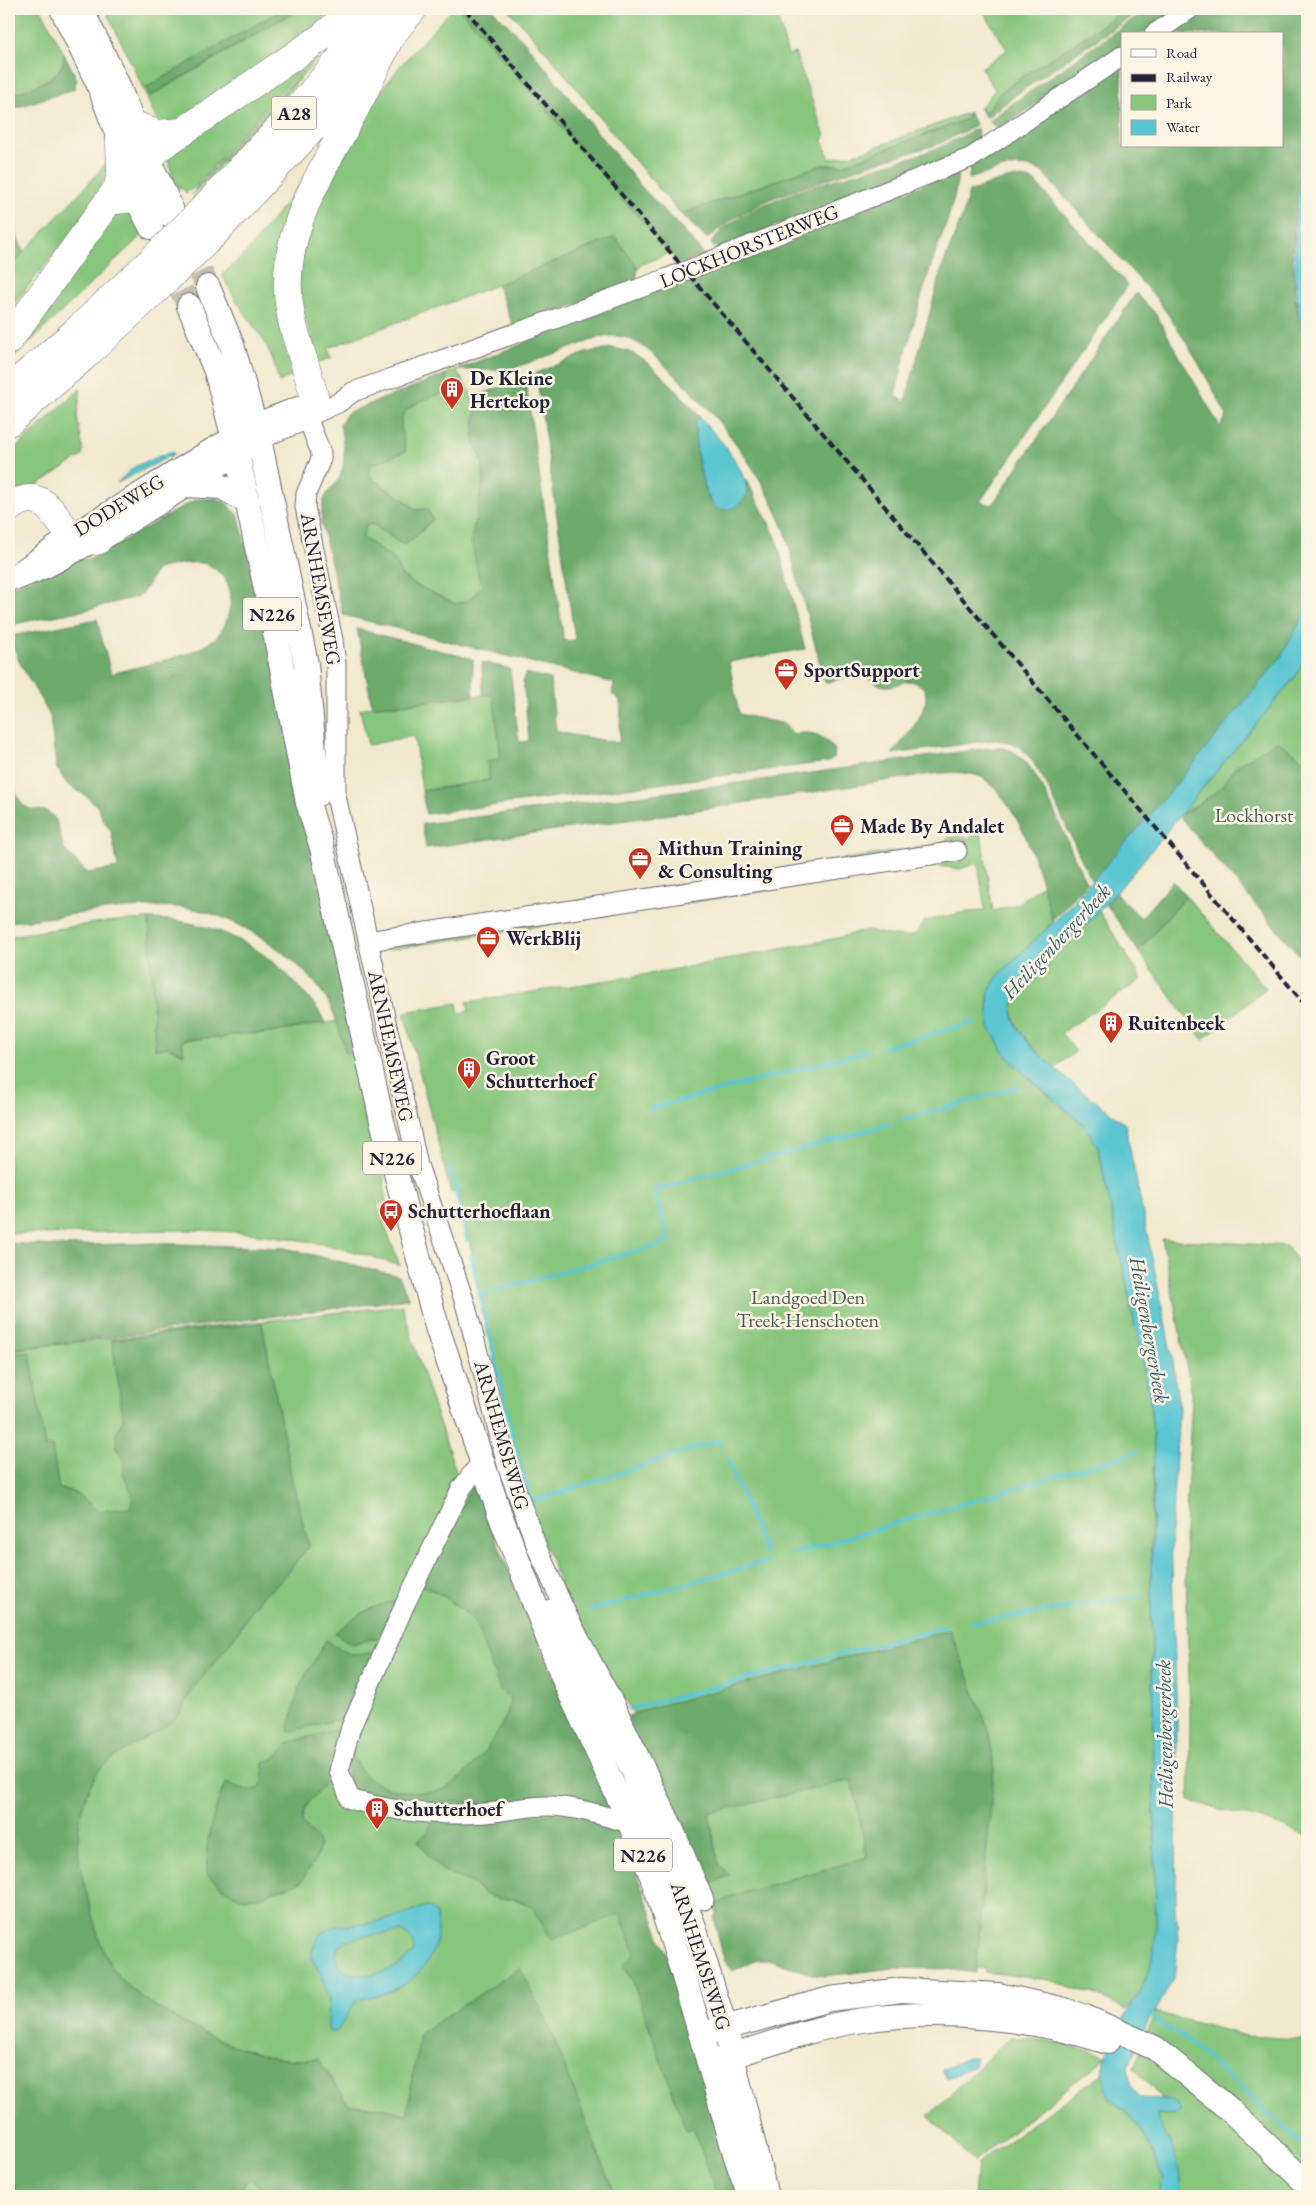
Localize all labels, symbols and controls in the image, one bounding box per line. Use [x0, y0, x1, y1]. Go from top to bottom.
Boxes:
legend [1121, 32, 1284, 148]
text: Road [1166, 43, 1198, 62]
text: Railway [1166, 67, 1213, 86]
text: Park [1166, 93, 1193, 112]
road number: A28 [272, 96, 316, 130]
text: Water [1166, 117, 1200, 136]
street label: LOCKHORSTERWEG [656, 198, 842, 294]
place label: De Kleine Hertekop [470, 365, 553, 414]
building icon: De Kleine Hertekop [439, 376, 465, 410]
street label: DODEWEG [69, 468, 169, 542]
street label: ARNHEMSEWEG [295, 510, 347, 667]
road number: N226 [243, 598, 301, 630]
office icon: SportSupport [773, 657, 799, 691]
place label: SportSupport [804, 657, 920, 683]
park label: Lockhorst [1215, 802, 1294, 828]
office icon: Made By Andalet [829, 813, 855, 847]
place label: Made By Andalet [860, 813, 1005, 839]
place label: Mithun Training & Consulting [658, 835, 803, 884]
office icon: Mithun Training & Consulting [627, 846, 653, 880]
water label: Heiligenbergerbeek [995, 877, 1117, 1005]
office icon: WerkBlij [475, 925, 501, 959]
place label: WerkBlij [506, 925, 581, 951]
street label: ARNHEMSEWEG [362, 967, 420, 1124]
building icon: Ruitenbeek [1098, 1010, 1124, 1044]
place label: Ruitenbeek [1128, 1010, 1226, 1036]
place label: Groot Schutterhoef [486, 1045, 598, 1094]
building icon: Groot Schutterhoef [456, 1056, 482, 1090]
road number: N226 [363, 1142, 421, 1174]
bus stop icon: Schutterhoeflaan [378, 1198, 404, 1232]
place label: Schutterhoeflaan [408, 1198, 550, 1224]
water label: Heiligenbergerbeek [1124, 1254, 1176, 1406]
park label: Landgoed Den Treek-Henschoten [737, 1284, 880, 1333]
street label: ARNHEMSEWEG [468, 1356, 536, 1513]
water label: Heiligenbergerbeek [1149, 1659, 1179, 1809]
building icon: Schutterhoef [364, 1796, 390, 1830]
place label: Schutterhoef [394, 1796, 506, 1822]
road number: N226 [614, 1838, 672, 1872]
street label: ARNHEMSEWEG [665, 1878, 737, 2033]

